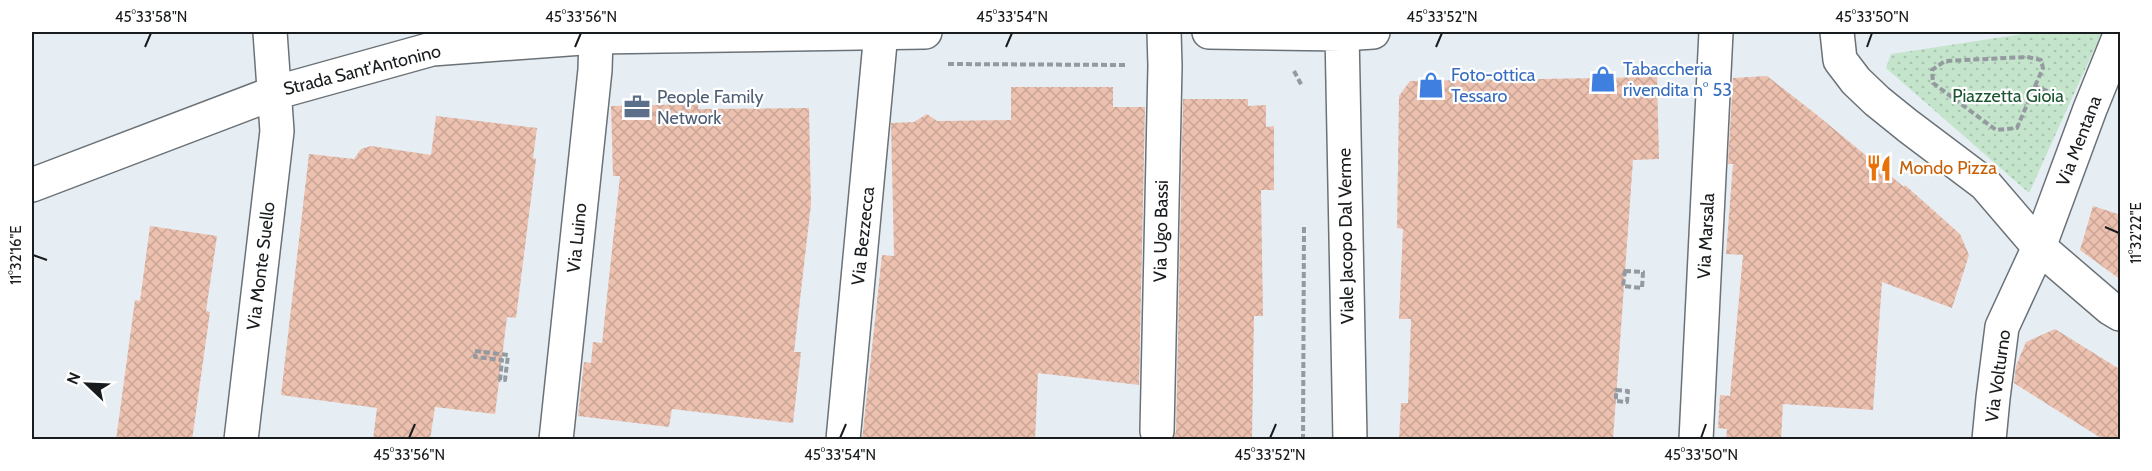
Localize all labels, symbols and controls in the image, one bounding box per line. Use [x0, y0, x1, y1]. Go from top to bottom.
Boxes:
text: 45°33'58"N [115, 8, 187, 26]
text: 45°33'56"N [545, 8, 617, 26]
text: 45°33'54"N [976, 8, 1048, 26]
text: 45°33'52"N [1406, 8, 1478, 26]
text: 45°33'50"N [1835, 8, 1909, 26]
street label: Strada Sant'Antonino [281, 40, 443, 100]
place label: Tabaccheria rivendita n° 53 [1623, 58, 1732, 101]
place label: Foto-ottica Tessaro [1451, 64, 1536, 107]
shop icon: Tabaccheria rivendita n° 53 [1588, 64, 1618, 94]
shop icon: Foto-ottica Tessaro [1416, 70, 1446, 100]
park label: Piazzetta Gioia [1952, 85, 2064, 107]
place label: People Family Network [657, 86, 763, 129]
office icon: People Family Network [622, 92, 652, 122]
street label: Via Mentana [2052, 92, 2106, 189]
street label: Viale Jacopo Dal Verme [1333, 148, 1359, 324]
restaurant icon: Mondo Pizza [1864, 153, 1894, 183]
place label: Mondo Pizza [1899, 157, 1997, 179]
street label: Via Ugo Bassi [1149, 180, 1173, 282]
street label: Via Bezzecca [847, 185, 879, 286]
street label: Via Marsala [1693, 192, 1719, 280]
street label: Via Monte Suello [242, 200, 280, 331]
street label: Via Luino [562, 202, 592, 274]
text: 11°32'22"E [2127, 202, 2145, 264]
text: 11°32'16"E [7, 225, 25, 285]
street label: Via Volturno [1981, 328, 2015, 424]
north arrow [57, 354, 117, 414]
text: N [63, 369, 85, 387]
text: 45°33'56"N [373, 446, 445, 464]
text: 45°33'54"N [804, 446, 876, 464]
text: 45°33'52"N [1234, 446, 1306, 464]
text: 45°33'50"N [1664, 446, 1738, 464]

